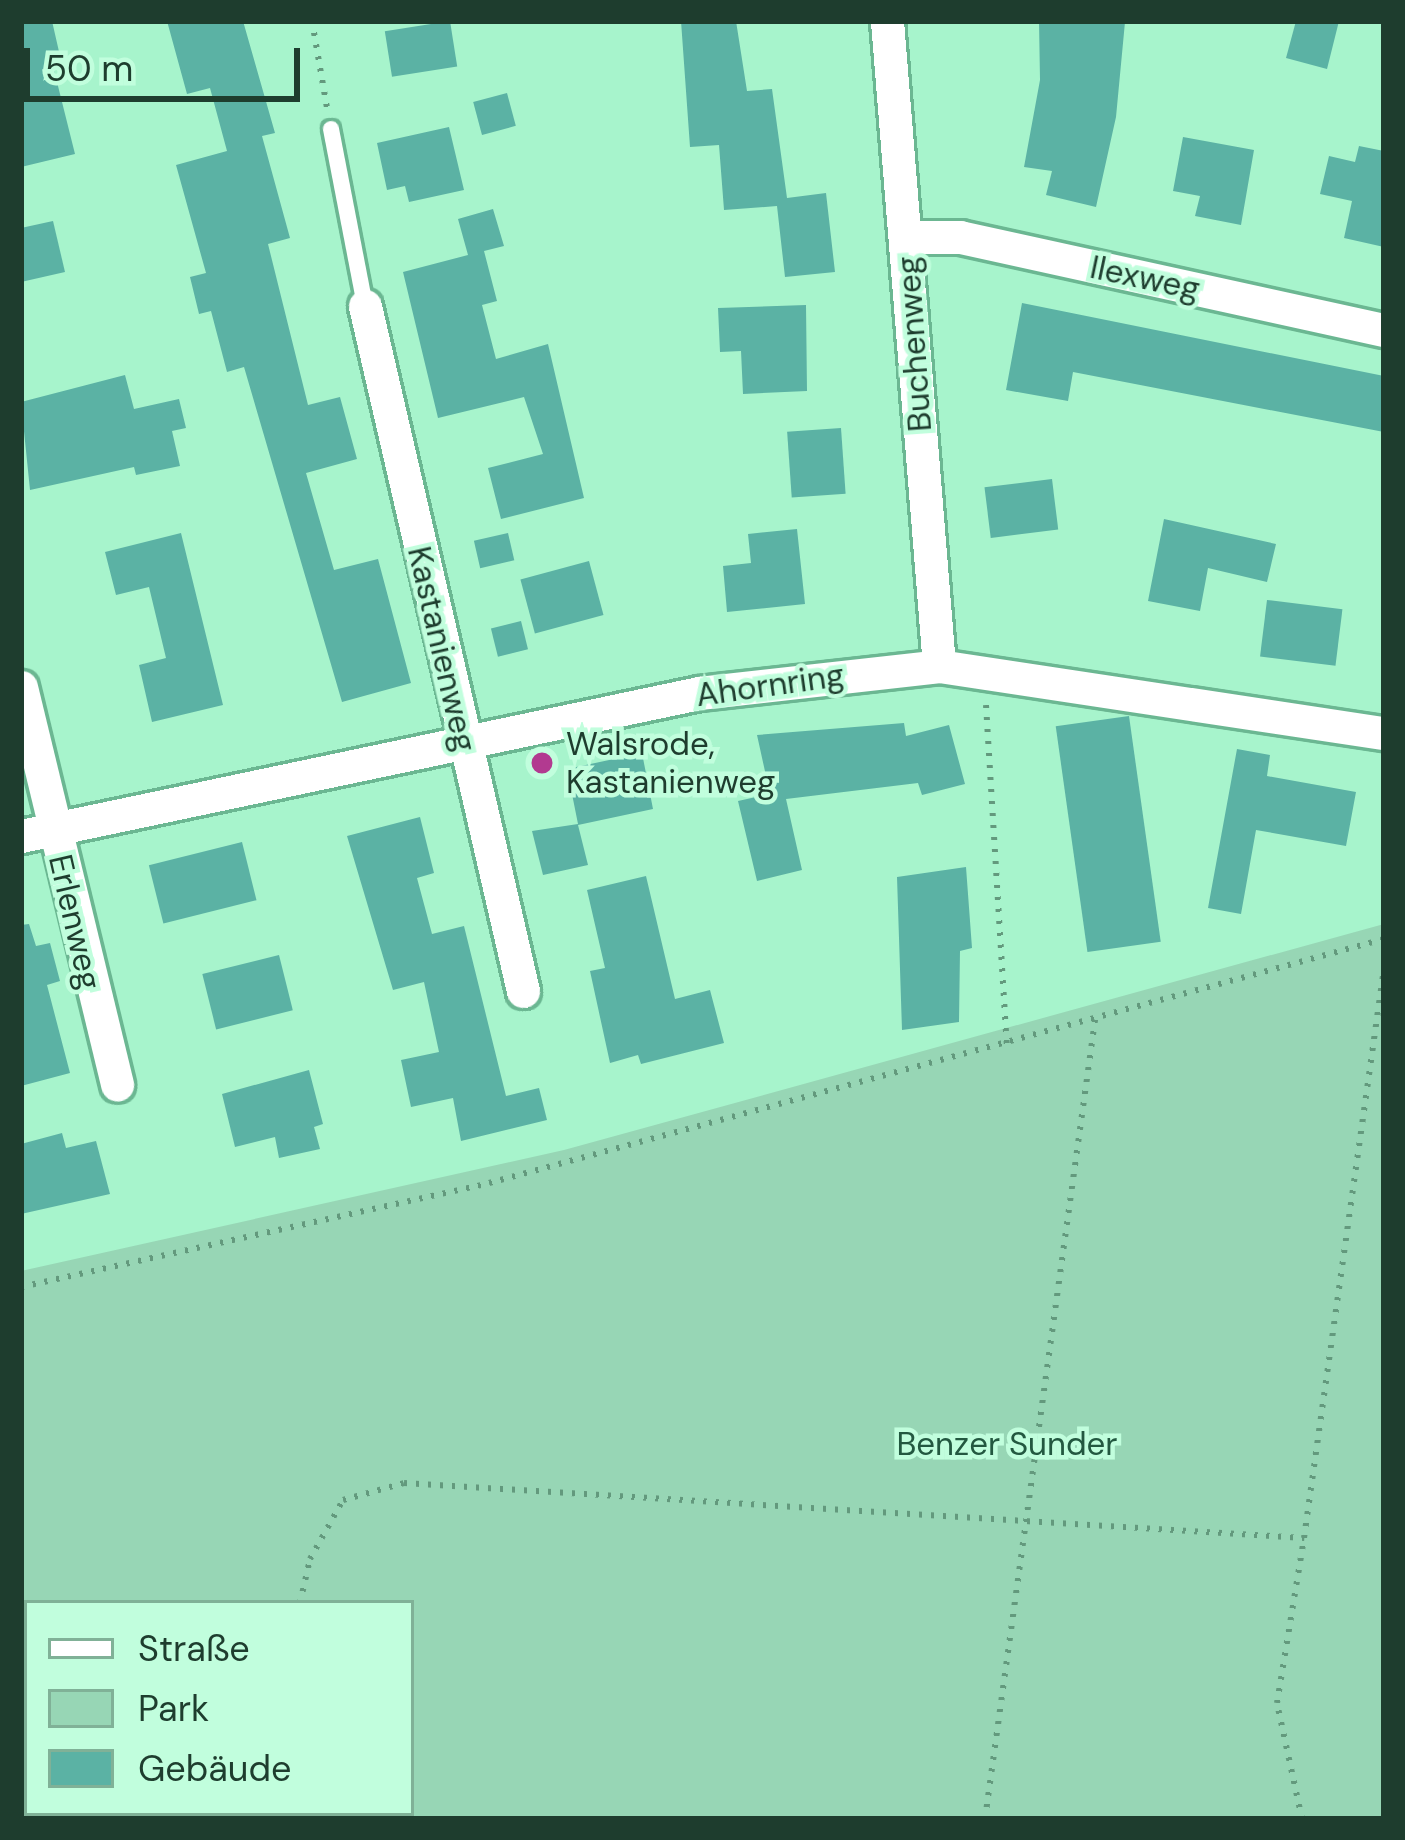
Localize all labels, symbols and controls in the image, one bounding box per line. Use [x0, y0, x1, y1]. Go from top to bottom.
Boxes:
scale bar [30, 24, 306, 98]
text: 50 m [45, 45, 133, 92]
street label: Ilexweg [1087, 247, 1203, 309]
street label: Buchenweg [888, 255, 940, 433]
street label: Kastanienweg [399, 543, 485, 755]
street label: Ahornring [693, 655, 847, 715]
place label: Walsrode, Kastanienweg [566, 724, 775, 802]
marker: Walsrode, Kastanienweg [529, 750, 555, 776]
street label: Erlenweg [40, 851, 110, 993]
park label: Benzer Sunder [896, 1424, 1118, 1464]
legend [24, 1600, 414, 1816]
text: Straße [138, 1625, 250, 1672]
text: Park [138, 1685, 209, 1732]
text: Gebäude [138, 1745, 292, 1792]

